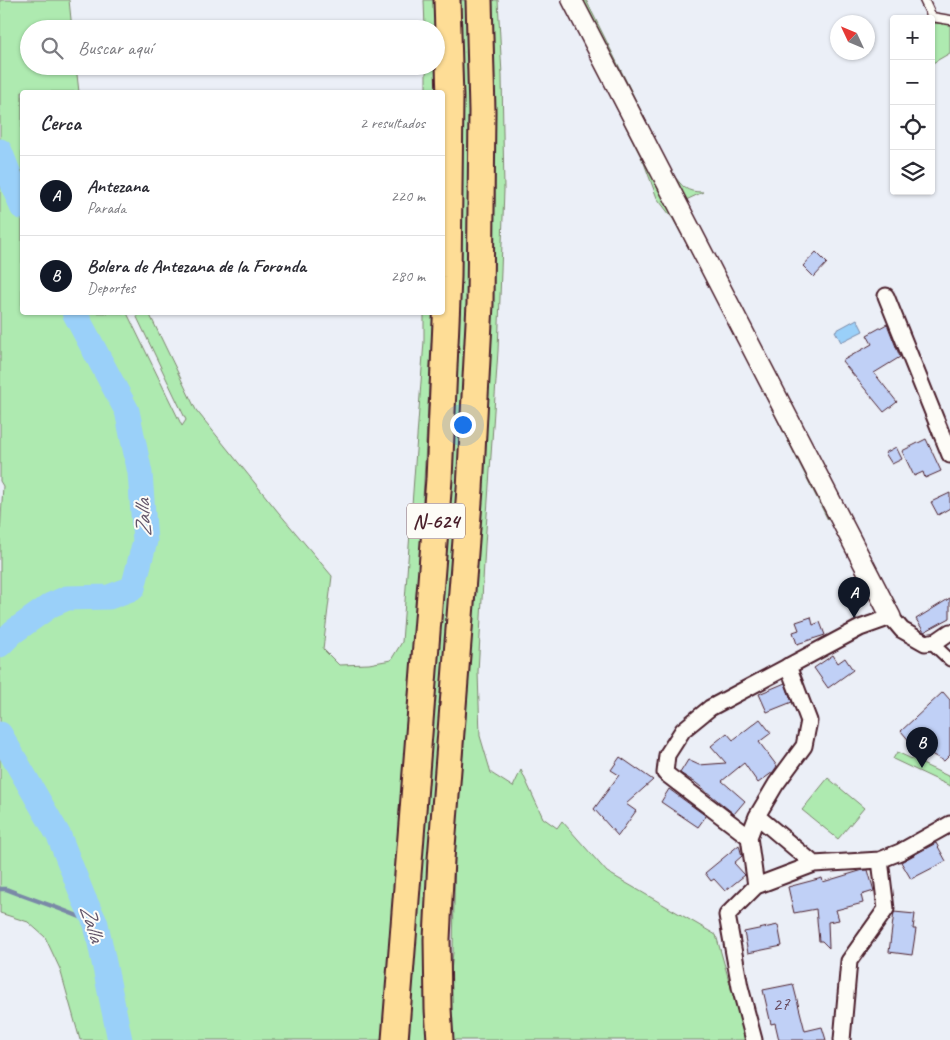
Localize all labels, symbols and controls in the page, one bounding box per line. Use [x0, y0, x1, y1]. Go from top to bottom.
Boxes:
north arrow [830, 15, 875, 60]
map controls [890, 15, 935, 195]
button: + [890, 15, 935, 60]
search box [20, 20, 445, 75]
icon: search [38, 34, 66, 62]
text: Buscar aquí [78, 36, 152, 60]
button: − [890, 60, 935, 105]
button: locate [890, 105, 935, 150]
text: Cerca [40, 110, 81, 136]
text: 2 resultados [360, 113, 425, 133]
button: layers [890, 150, 935, 195]
text: Antezana [87, 174, 148, 198]
text: A [52, 186, 60, 206]
text: 220 m [391, 186, 425, 206]
text: Parada [87, 198, 126, 218]
text: Bolera de Antezana de la Foronda [87, 254, 306, 278]
text: B [52, 266, 60, 286]
text: 280 m [391, 266, 425, 286]
text: Deportes [87, 278, 135, 298]
your location [450, 412, 476, 438]
water label: Zalla [128, 497, 158, 537]
road number: N-624 [407, 504, 465, 538]
pin: A [838, 577, 870, 618]
pin: B [906, 727, 938, 768]
water label: Zalla [73, 902, 111, 947]
house number: 27 [772, 992, 791, 1016]

